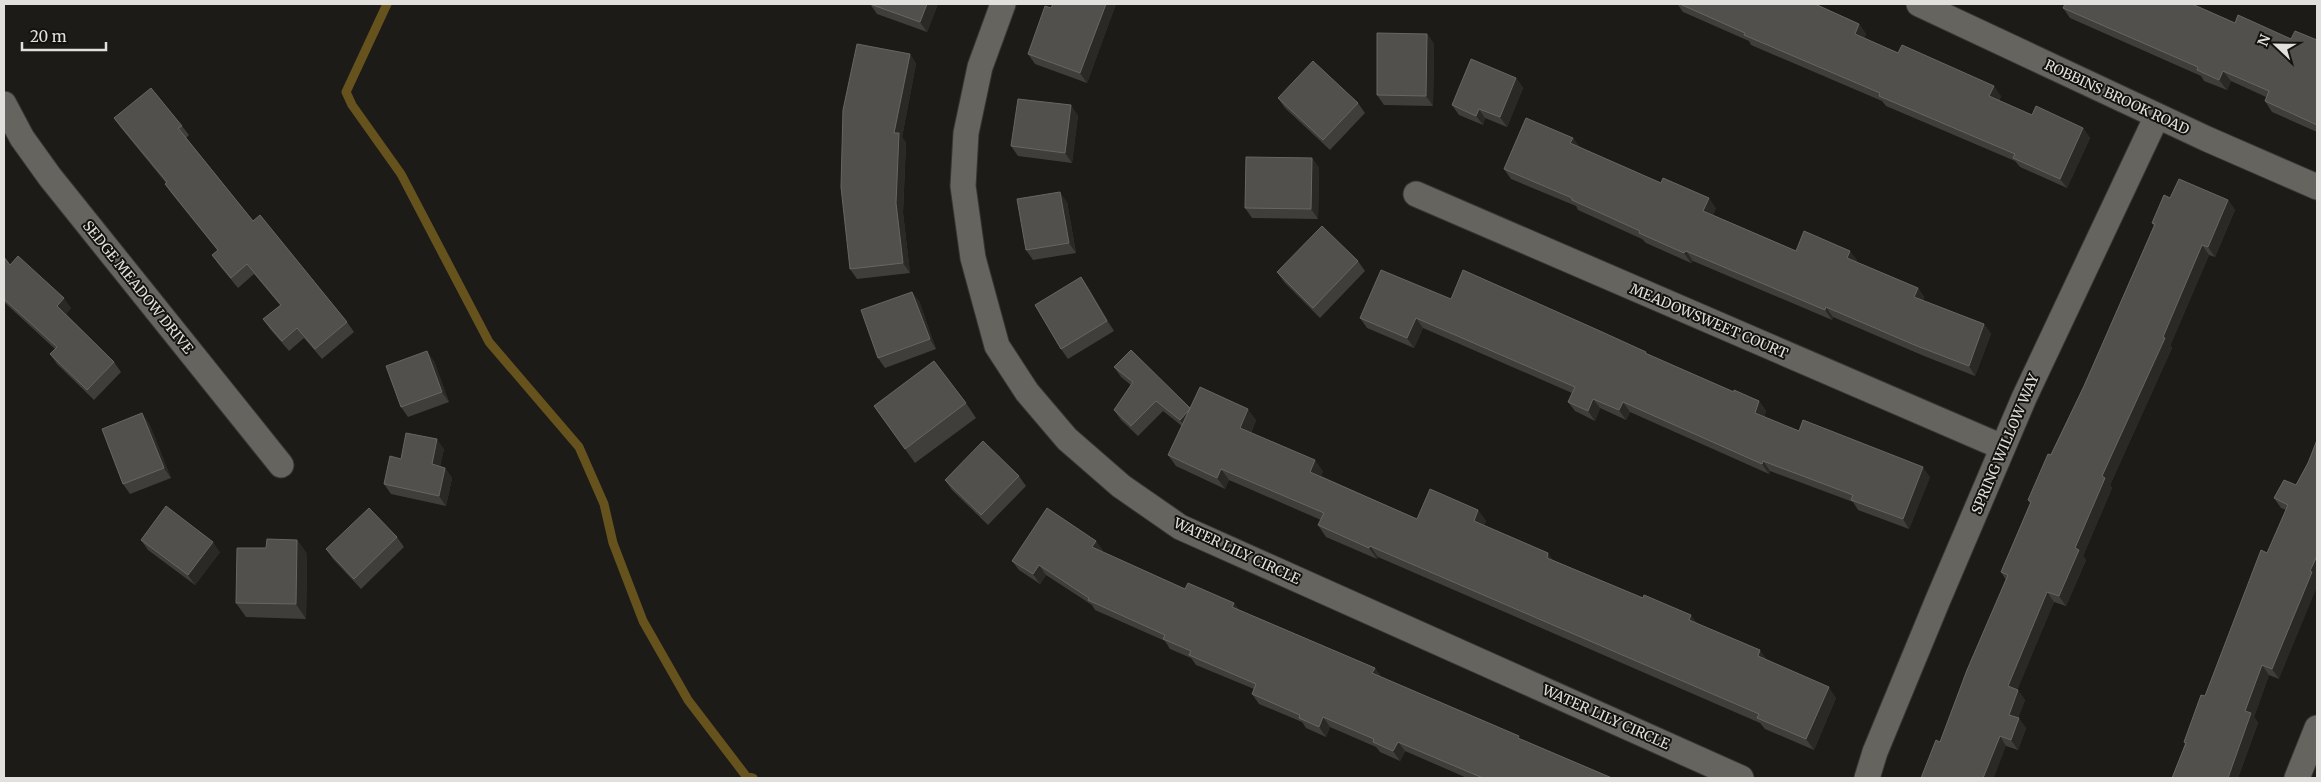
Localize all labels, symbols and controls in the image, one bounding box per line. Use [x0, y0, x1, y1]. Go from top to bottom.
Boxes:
scale bar [22, 20, 106, 52]
north arrow [2251, 20, 2301, 70]
text: 20 m [30, 27, 67, 46]
text: N [2254, 32, 2274, 49]
street label: ROBBINS BROOK ROAD [2042, 56, 2193, 139]
street label: SEDGE MEADOW DRIVE [79, 217, 197, 357]
street label: MEADOWSWEET COURT [1627, 280, 1791, 363]
street label: SPRING WILLOW WAY [1967, 370, 2043, 517]
street label: WATER LILY CIRCLE [1170, 513, 1303, 588]
street label: WATER LILY CIRCLE [1539, 680, 1673, 753]

